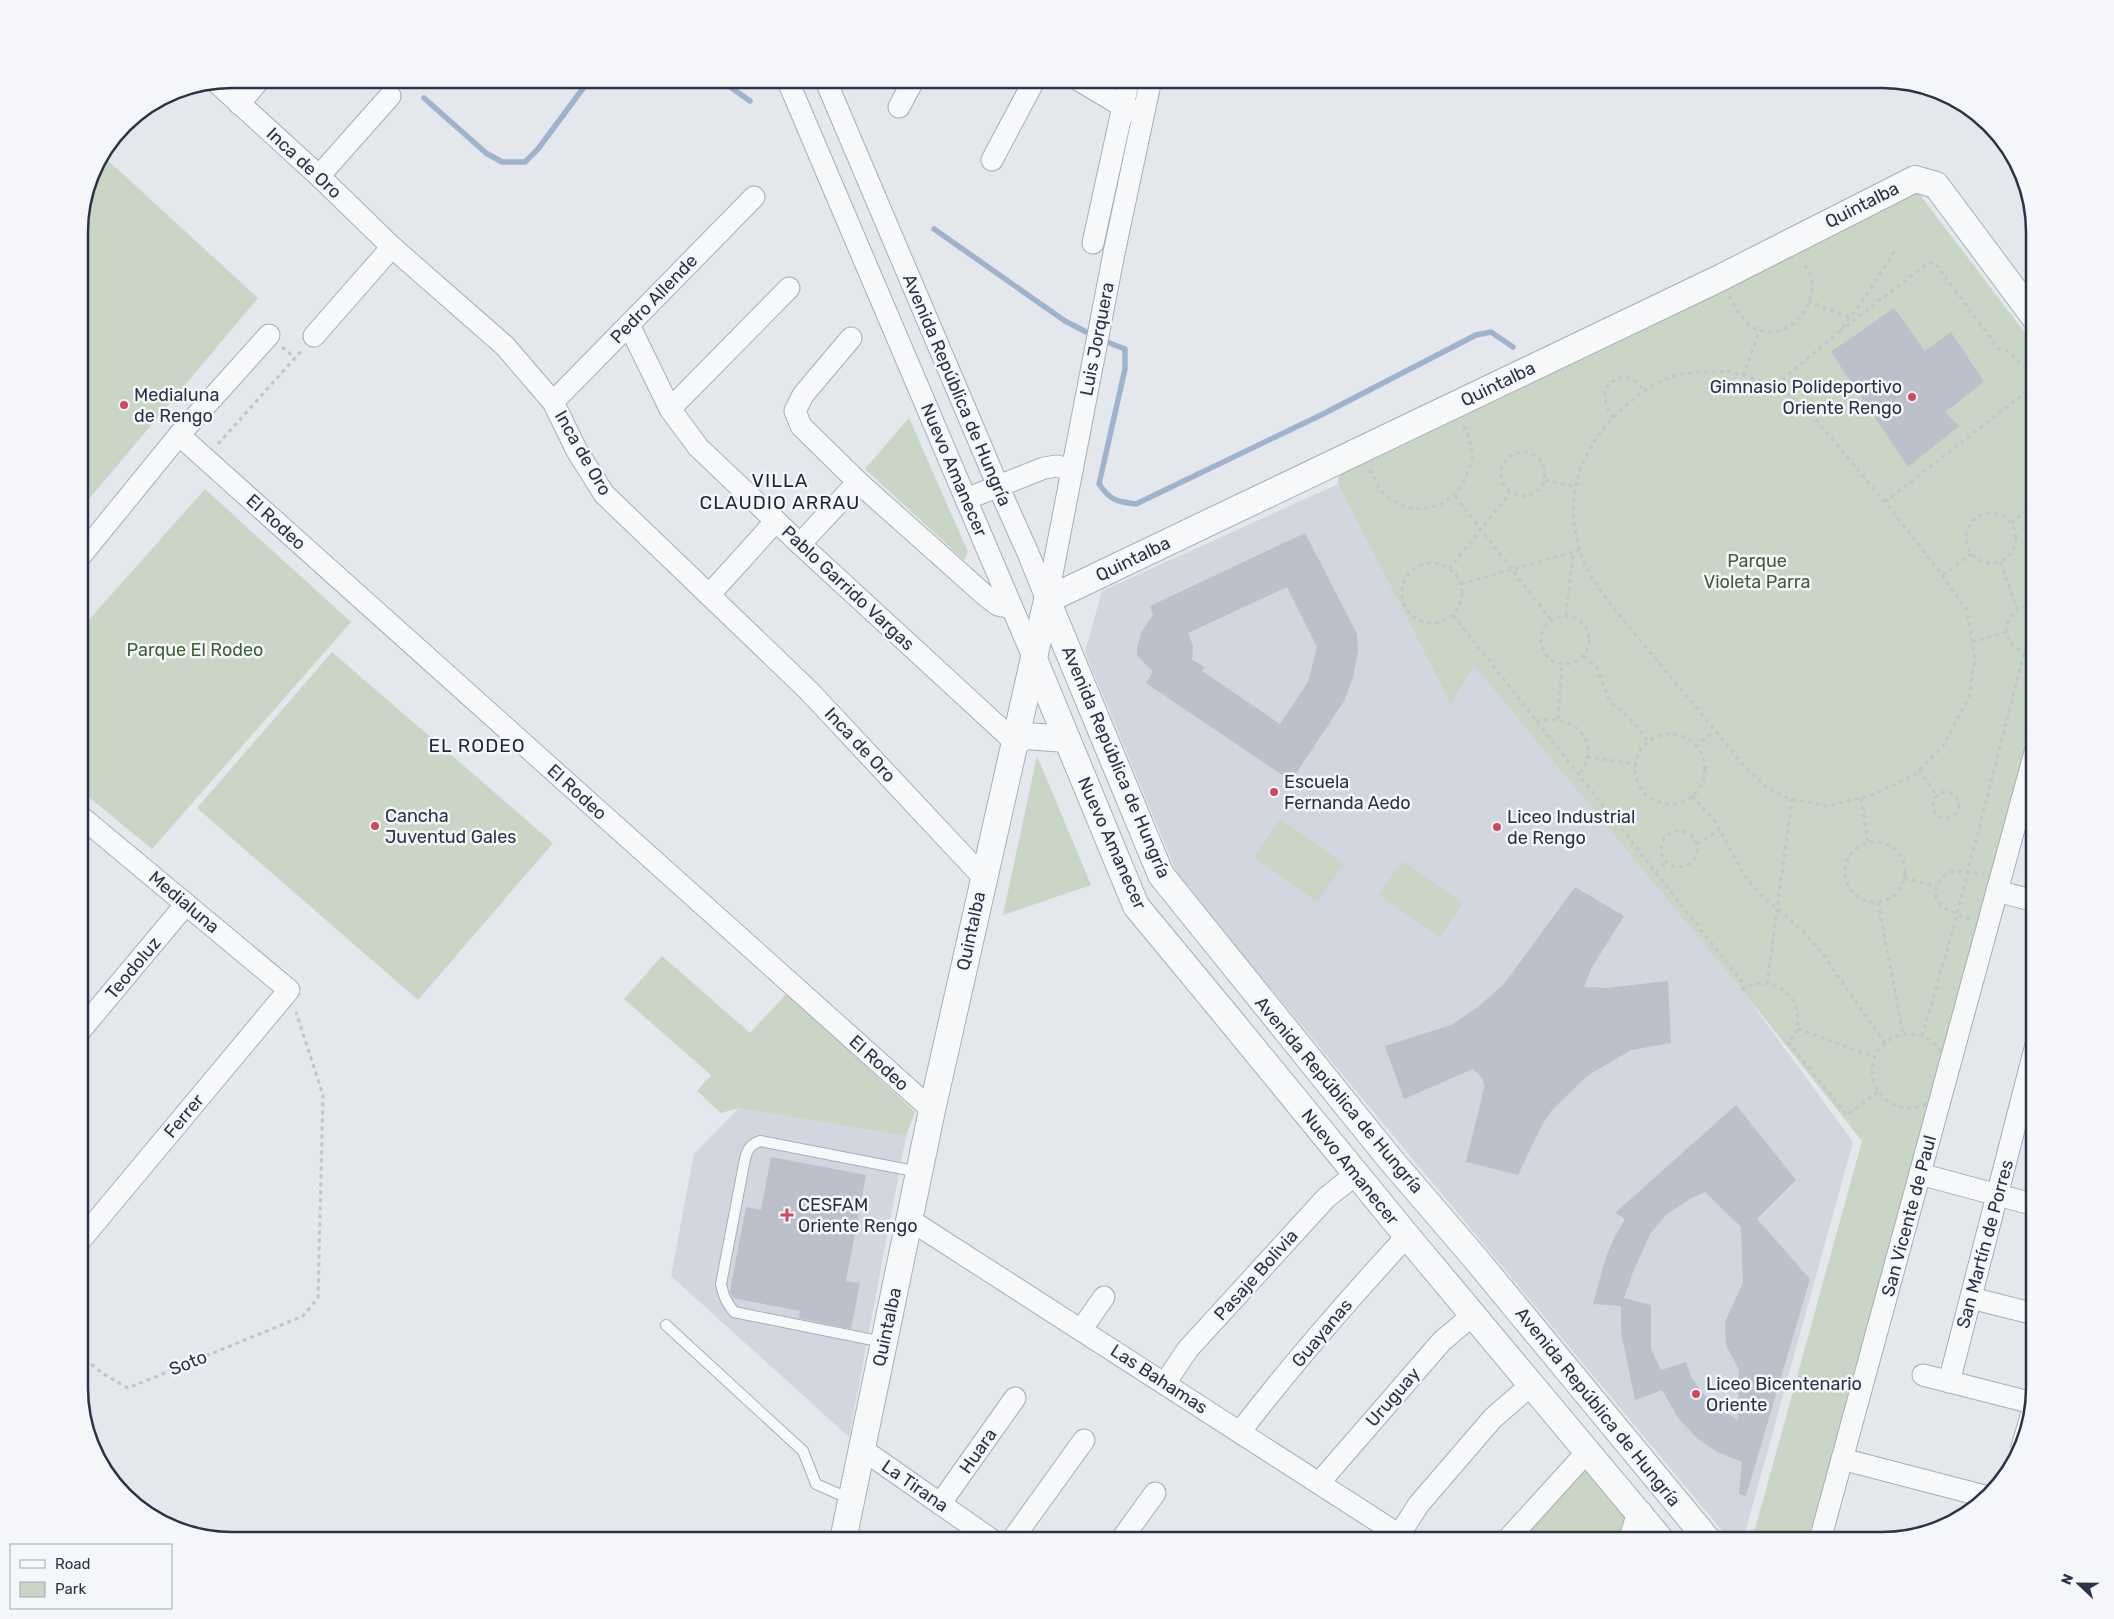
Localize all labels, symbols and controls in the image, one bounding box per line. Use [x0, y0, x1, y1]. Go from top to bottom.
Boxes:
street label: Inca de Oro [262, 123, 346, 203]
street label: Quintalba [1821, 177, 1903, 233]
street label: Pedro Allende [606, 250, 702, 348]
street label: Avenida República de Hungría [898, 271, 1016, 509]
street label: Luis Jorquera [1075, 280, 1119, 398]
street label: Quintalba [1457, 357, 1539, 411]
place label: Gimnasio Polideportivo Oriente Rengo [1710, 376, 1902, 419]
place label: Medialuna de Rengo [134, 384, 219, 427]
marker: Gimnasio Polideportivo Oriente Rengo [1906, 391, 1918, 403]
marker: Medialuna de Rengo [118, 399, 130, 411]
street label: Nuevo Amanecer [916, 400, 992, 540]
street label: Inca de Oro [550, 407, 616, 499]
district label: VILLA CLAUDIO ARRAU [700, 469, 860, 514]
street label: El Rodeo [242, 489, 310, 555]
street label: Pablo Garrido Vargas [777, 521, 919, 655]
street label: Quintalba [1092, 532, 1174, 586]
park label: Parque Violeta Parra [1704, 550, 1811, 593]
park label: Parque El Rodeo [127, 639, 263, 661]
street label: Avenida República de Hungría [1057, 643, 1175, 881]
street label: Inca de Oro [820, 703, 900, 787]
district label: EL RODEO [428, 734, 526, 757]
street label: El Rodeo [543, 759, 611, 825]
place label: Escuela Fernanda Aedo [1284, 771, 1411, 814]
street label: Nuevo Amanecer [1073, 773, 1151, 913]
marker: Escuela Fernanda Aedo [1268, 786, 1280, 798]
place label: Cancha Juventud Gales [385, 805, 517, 848]
place label: Liceo Industrial de Rengo [1507, 806, 1635, 849]
marker: Cancha Juventud Gales [369, 820, 381, 832]
marker: Liceo Industrial de Rengo [1491, 821, 1503, 833]
street label: Medialuna [144, 866, 224, 938]
street label: Quintalba [952, 890, 990, 972]
street label: Teodoluz [101, 932, 165, 1004]
street label: Avenida República de Hungría [1250, 992, 1428, 1198]
street label: El Rodeo [845, 1030, 913, 1096]
street label: Ferrer [159, 1089, 209, 1143]
street label: Nuevo Amanecer [1296, 1105, 1404, 1230]
street label: San Vicente de Paul [1877, 1133, 1941, 1299]
street label: San Martín de Porres [1952, 1157, 2018, 1331]
place label: CESFAM Oriente Rengo [798, 1194, 918, 1237]
marker: CESFAM Oriente Rengo [780, 1208, 794, 1222]
street label: Pasaje Bolivia [1209, 1225, 1303, 1325]
street label: Quintalba [868, 1286, 906, 1368]
street label: Guayanas [1287, 1294, 1357, 1372]
street label: Avenida República de Hungría [1511, 1303, 1685, 1511]
street label: Las Bahamas [1106, 1339, 1212, 1419]
street label: Soto [166, 1346, 210, 1380]
street label: Uruguay [1361, 1363, 1425, 1431]
place label: Liceo Bicentenario Oriente [1706, 1373, 1862, 1416]
marker: Liceo Bicentenario Oriente [1690, 1388, 1702, 1400]
street label: Huara [955, 1424, 1001, 1478]
street label: La Tirana [877, 1455, 953, 1517]
legend [10, 1544, 172, 1609]
text: Road [55, 1555, 91, 1573]
north arrow [2054, 1559, 2104, 1609]
text: N [2058, 1571, 2077, 1587]
text: Park [55, 1580, 86, 1598]

